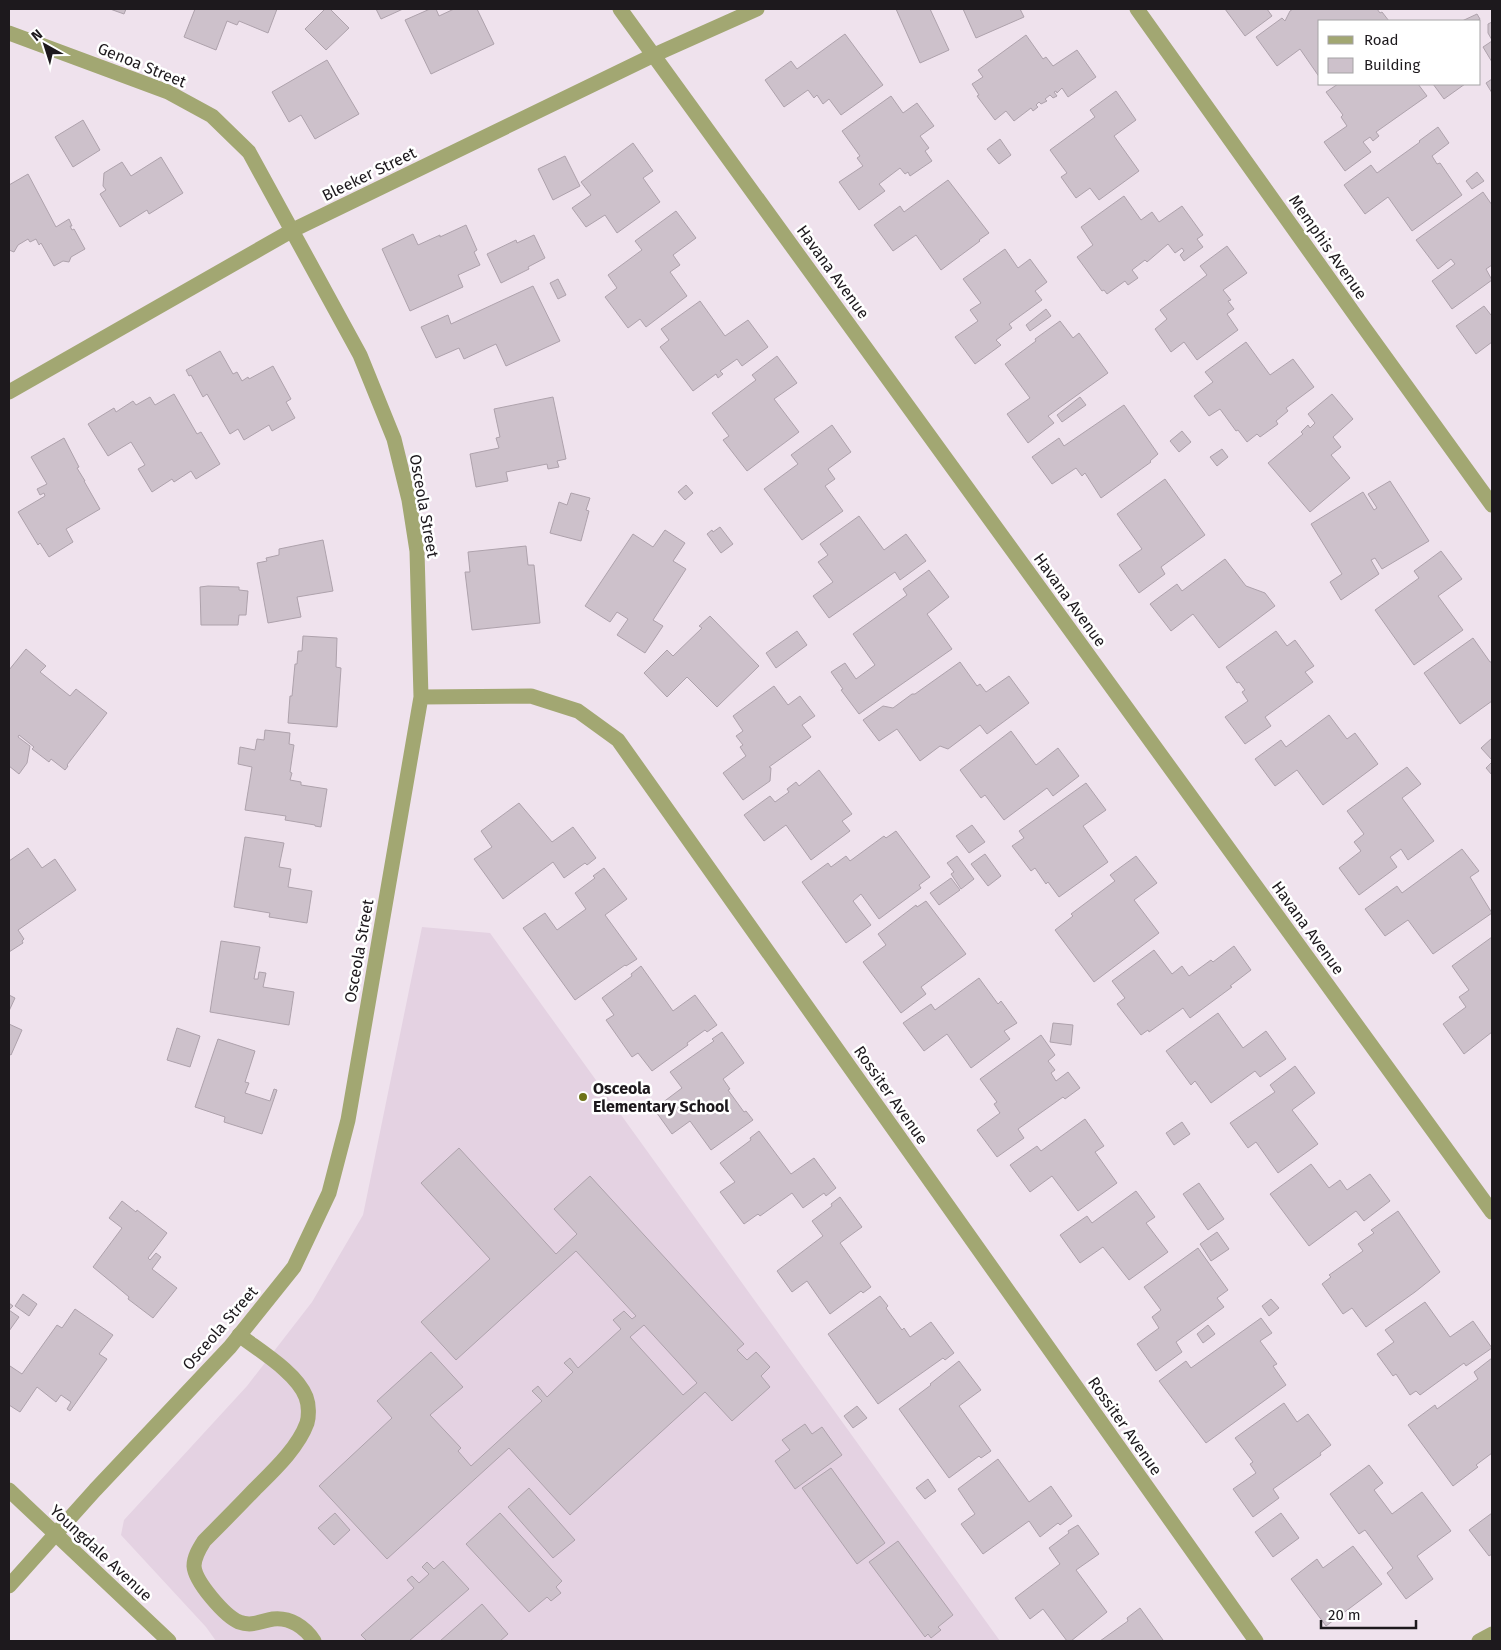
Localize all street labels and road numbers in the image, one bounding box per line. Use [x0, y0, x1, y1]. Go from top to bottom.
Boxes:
street label: Genoa Street [95, 39, 189, 91]
street label: Bleeker Street [319, 143, 419, 205]
street label: Memphis Avenue [1285, 191, 1371, 303]
street label: Havana Avenue [793, 221, 873, 323]
street label: Osceola Street [406, 453, 443, 560]
street label: Havana Avenue [1030, 549, 1110, 651]
street label: Havana Avenue [1268, 877, 1348, 979]
street label: Osceola Street [341, 897, 378, 1004]
street label: Rossiter Avenue [850, 1042, 932, 1148]
street label: Osceola Street [178, 1282, 262, 1374]
street label: Rossiter Avenue [1084, 1373, 1166, 1479]
street label: Youngdale Avenue [46, 1501, 156, 1605]

